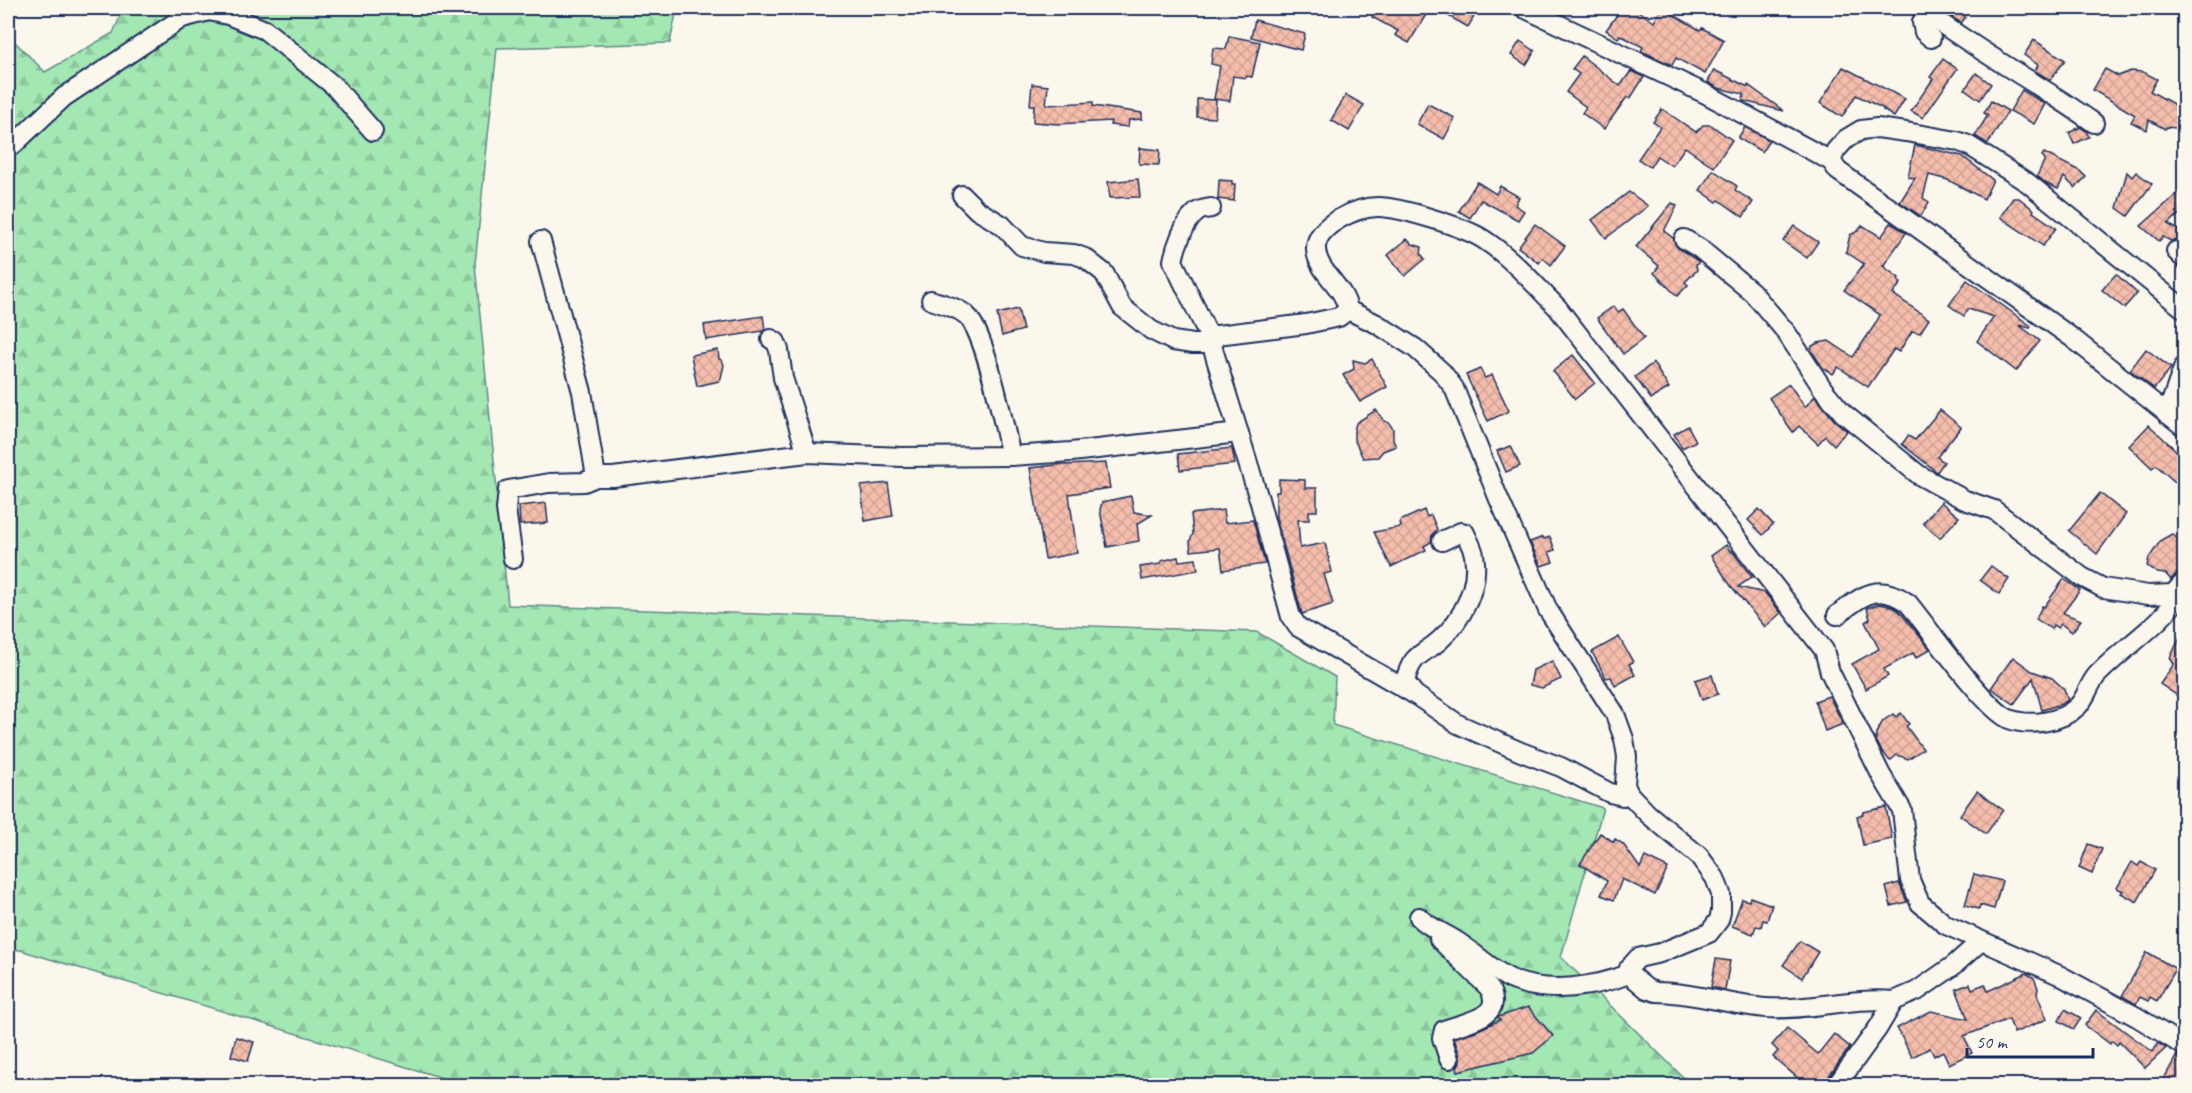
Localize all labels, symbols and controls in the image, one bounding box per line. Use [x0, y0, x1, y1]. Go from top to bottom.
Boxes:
scale bar [1967, 1021, 2093, 1059]
text: 50 m [1976, 1031, 2009, 1053]

